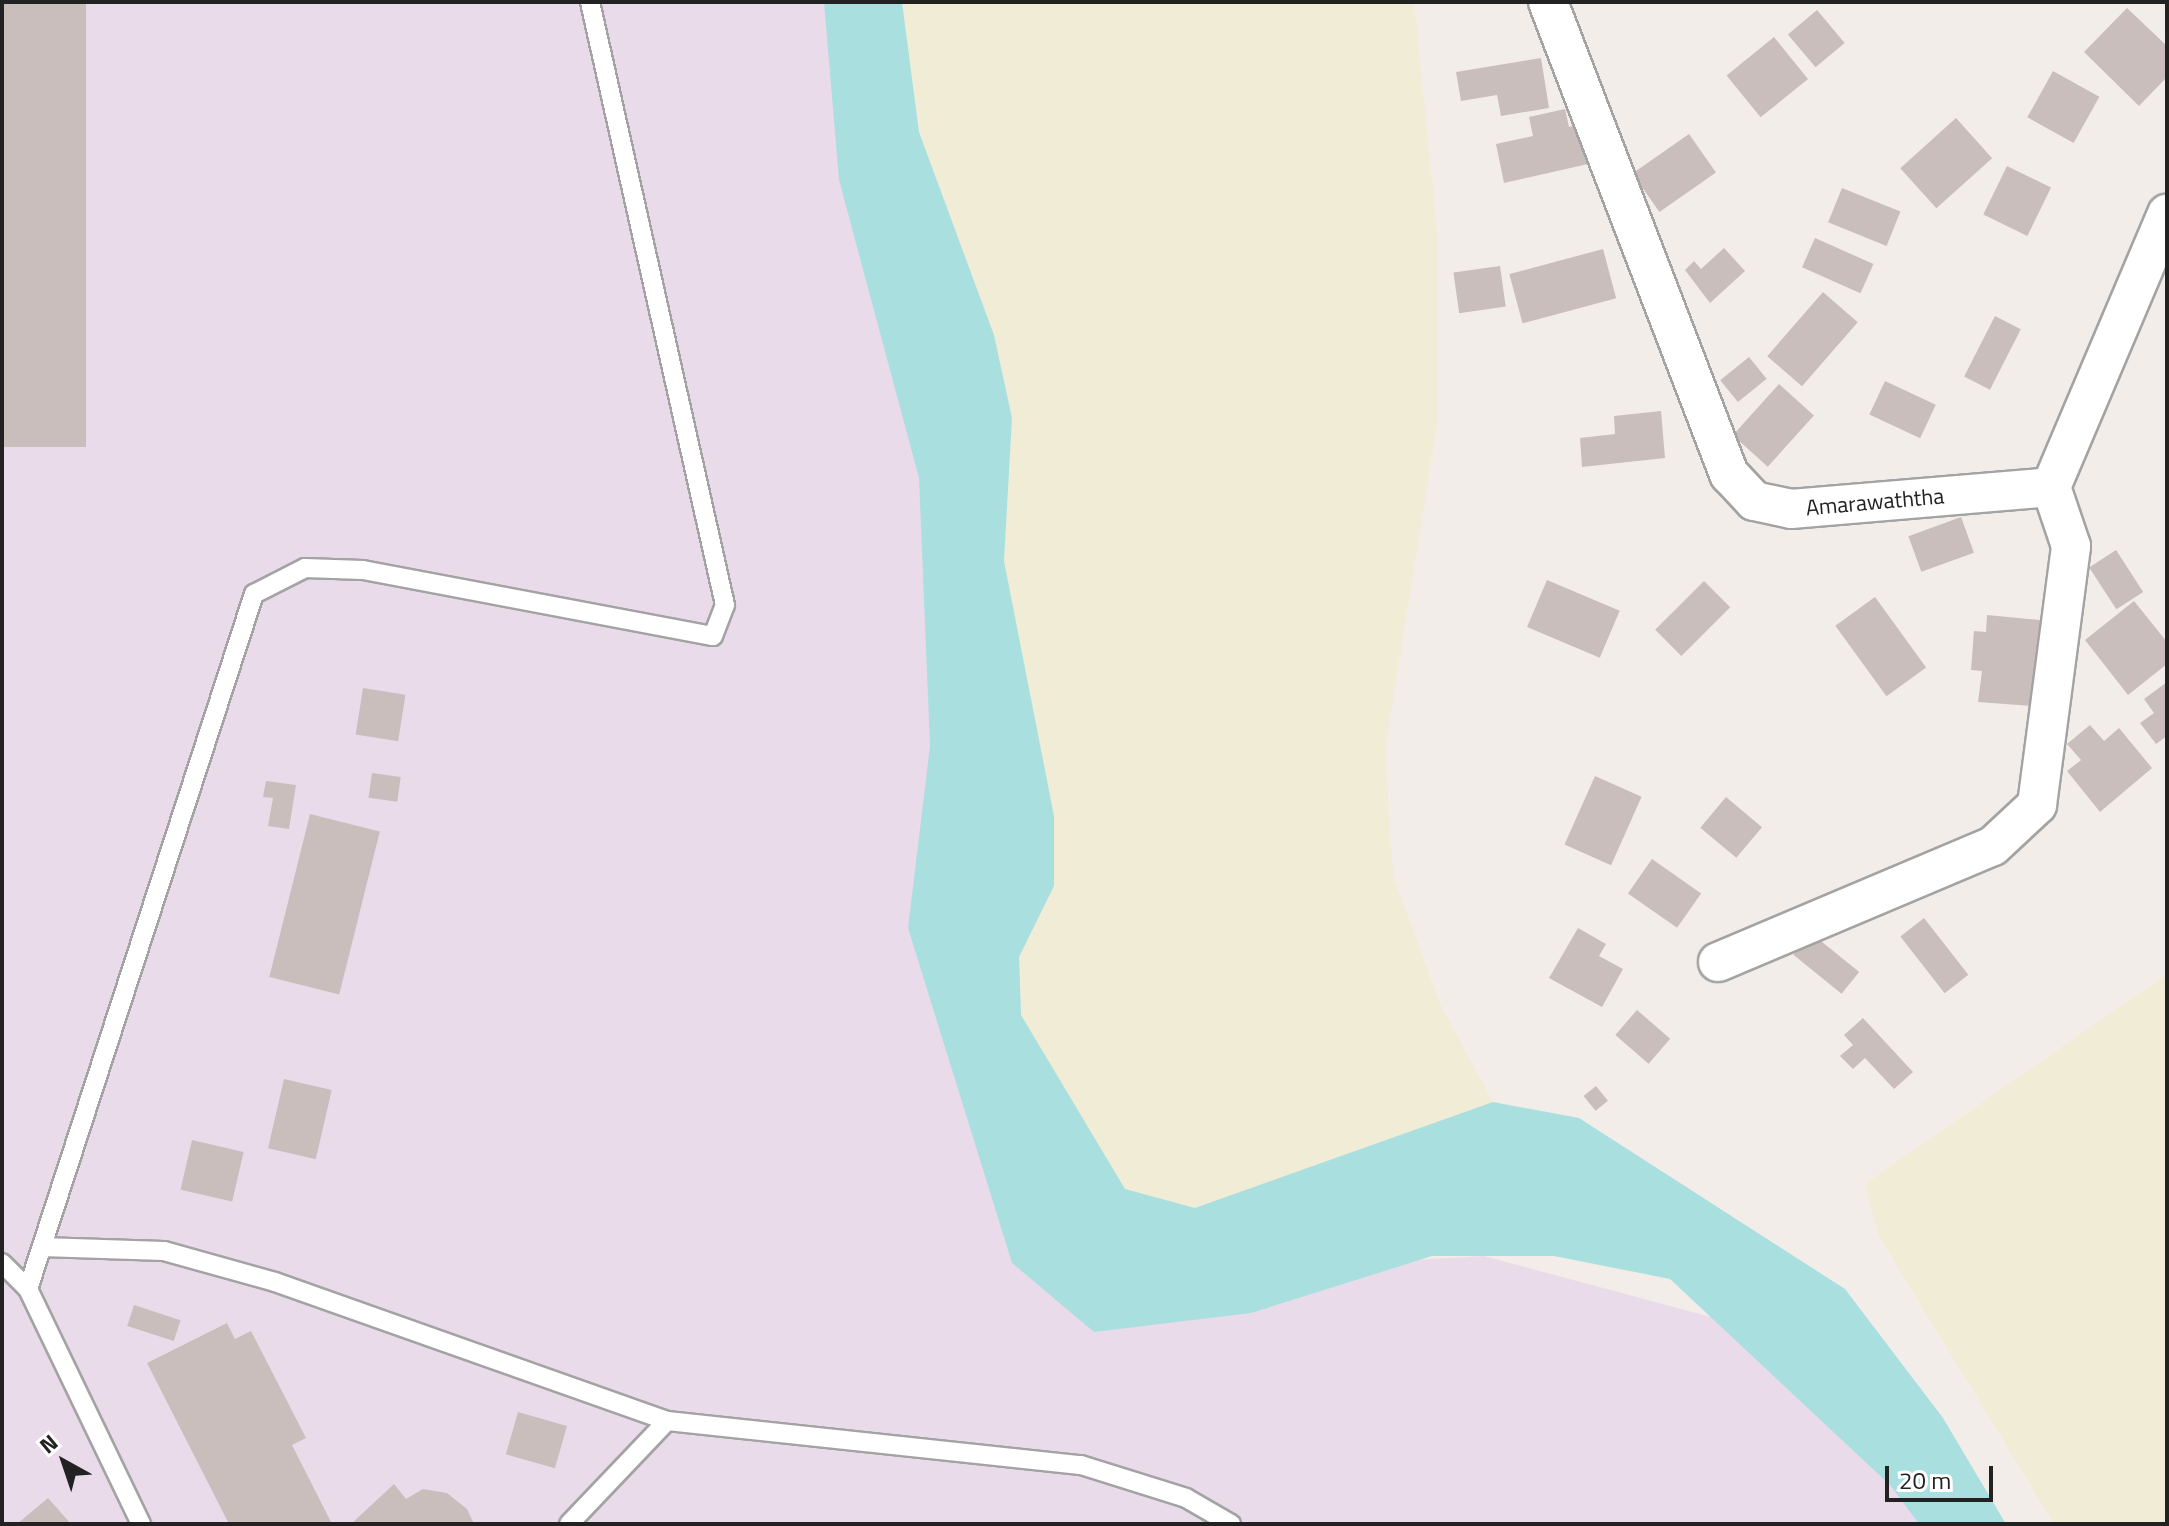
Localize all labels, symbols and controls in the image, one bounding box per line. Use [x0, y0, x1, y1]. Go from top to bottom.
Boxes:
street label: Amarawaththa [1805, 483, 1945, 521]
north arrow [24, 1422, 104, 1502]
text: N [32, 1426, 65, 1462]
scale bar [1889, 1450, 1997, 1500]
text: 20 m [1899, 1462, 1951, 1498]

